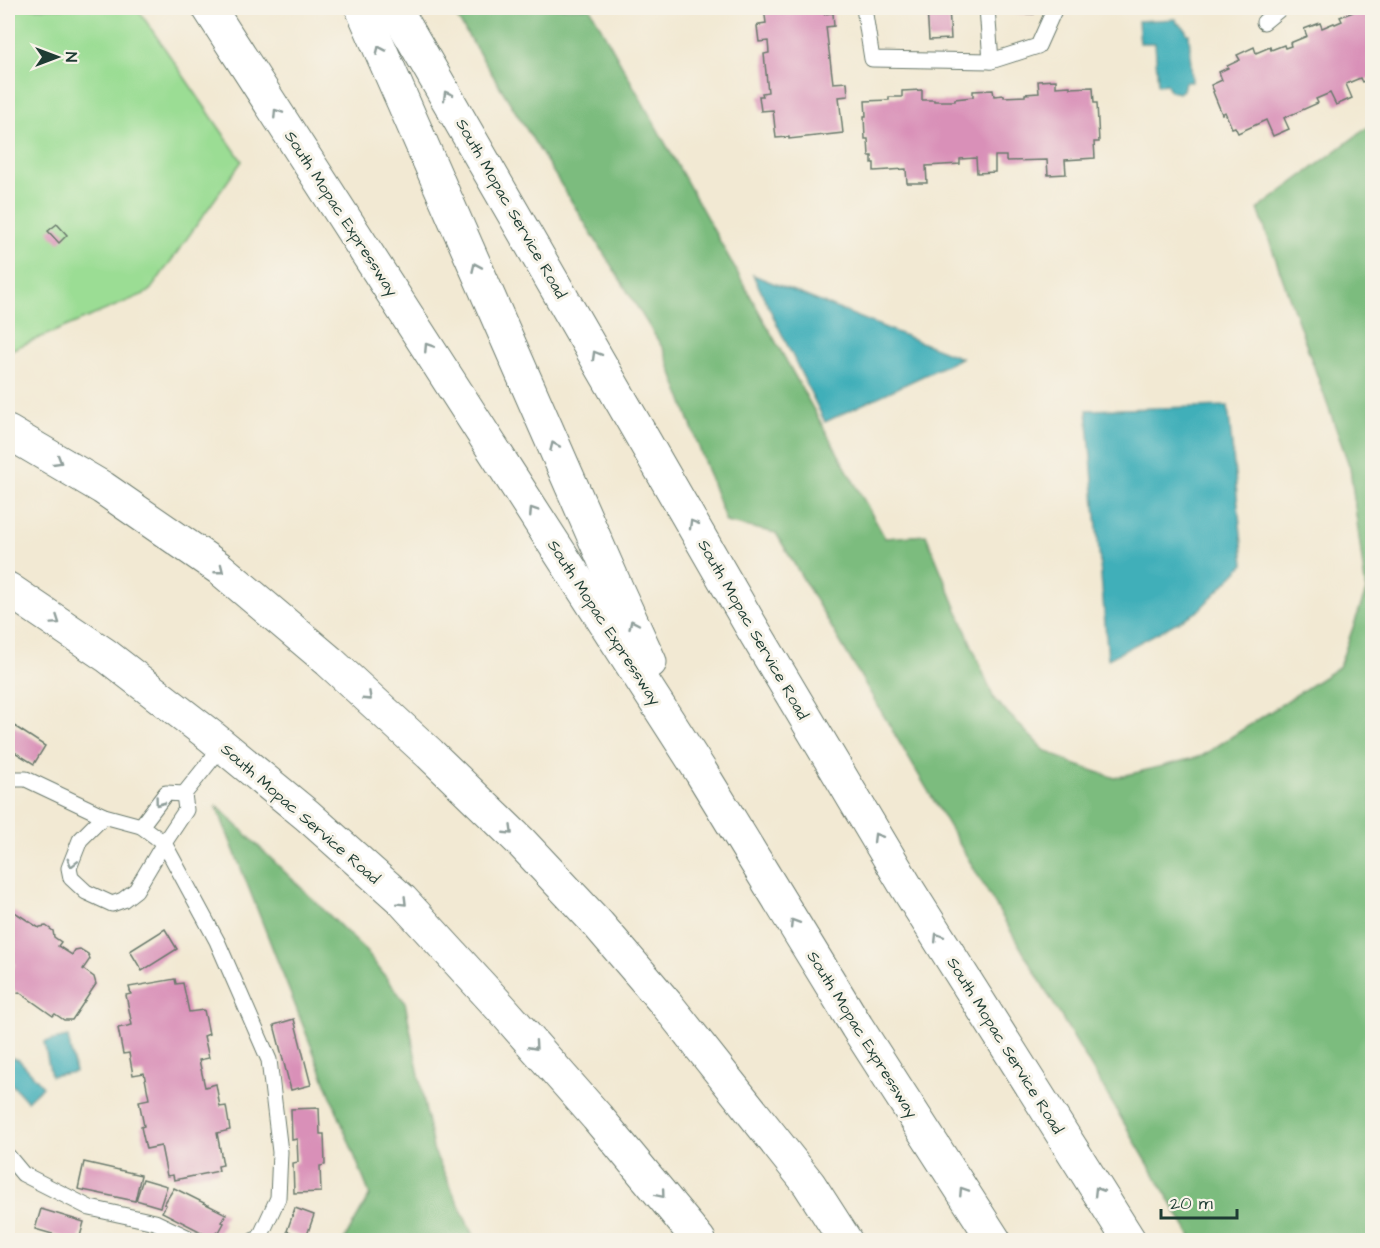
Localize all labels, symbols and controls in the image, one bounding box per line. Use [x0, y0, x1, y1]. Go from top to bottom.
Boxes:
north arrow [27, 27, 87, 87]
one-way arrow [376, 45, 388, 56]
text: N [60, 52, 82, 62]
one-way arrow [442, 91, 454, 101]
one-way arrow [272, 109, 284, 119]
street label: South Mopac Service Road [450, 114, 572, 303]
street label: South Mopac Expressway [278, 126, 403, 301]
one-way arrow [471, 262, 483, 273]
one-way arrow [424, 343, 435, 354]
one-way arrow [592, 351, 603, 361]
one-way arrow [549, 441, 561, 452]
one-way arrow [52, 454, 62, 466]
one-way arrow [529, 507, 541, 517]
one-way arrow [689, 520, 700, 530]
street label: South Mopac Expressway [541, 535, 666, 710]
street label: South Mopac Service Road [692, 535, 814, 724]
one-way arrow [213, 562, 224, 573]
one-way arrow [50, 614, 60, 626]
one-way arrow [628, 619, 640, 630]
one-way arrow [361, 689, 372, 700]
street label: South Mopac Service Road [216, 738, 385, 889]
one-way arrow [155, 796, 166, 807]
one-way arrow [503, 824, 513, 835]
one-way arrow [873, 833, 884, 843]
one-way arrow [67, 858, 80, 868]
one-way arrow [396, 896, 407, 906]
one-way arrow [789, 919, 801, 929]
one-way arrow [934, 933, 946, 943]
street label: South Mopac Expressway [801, 947, 923, 1123]
street label: South Mopac Service Road [942, 953, 1069, 1138]
one-way arrow [527, 1039, 538, 1050]
scale bar [1161, 1182, 1238, 1220]
one-way arrow [654, 1187, 665, 1198]
one-way arrow [958, 1187, 970, 1197]
one-way arrow [1094, 1187, 1106, 1197]
text: 20 m [1170, 1191, 1213, 1216]

